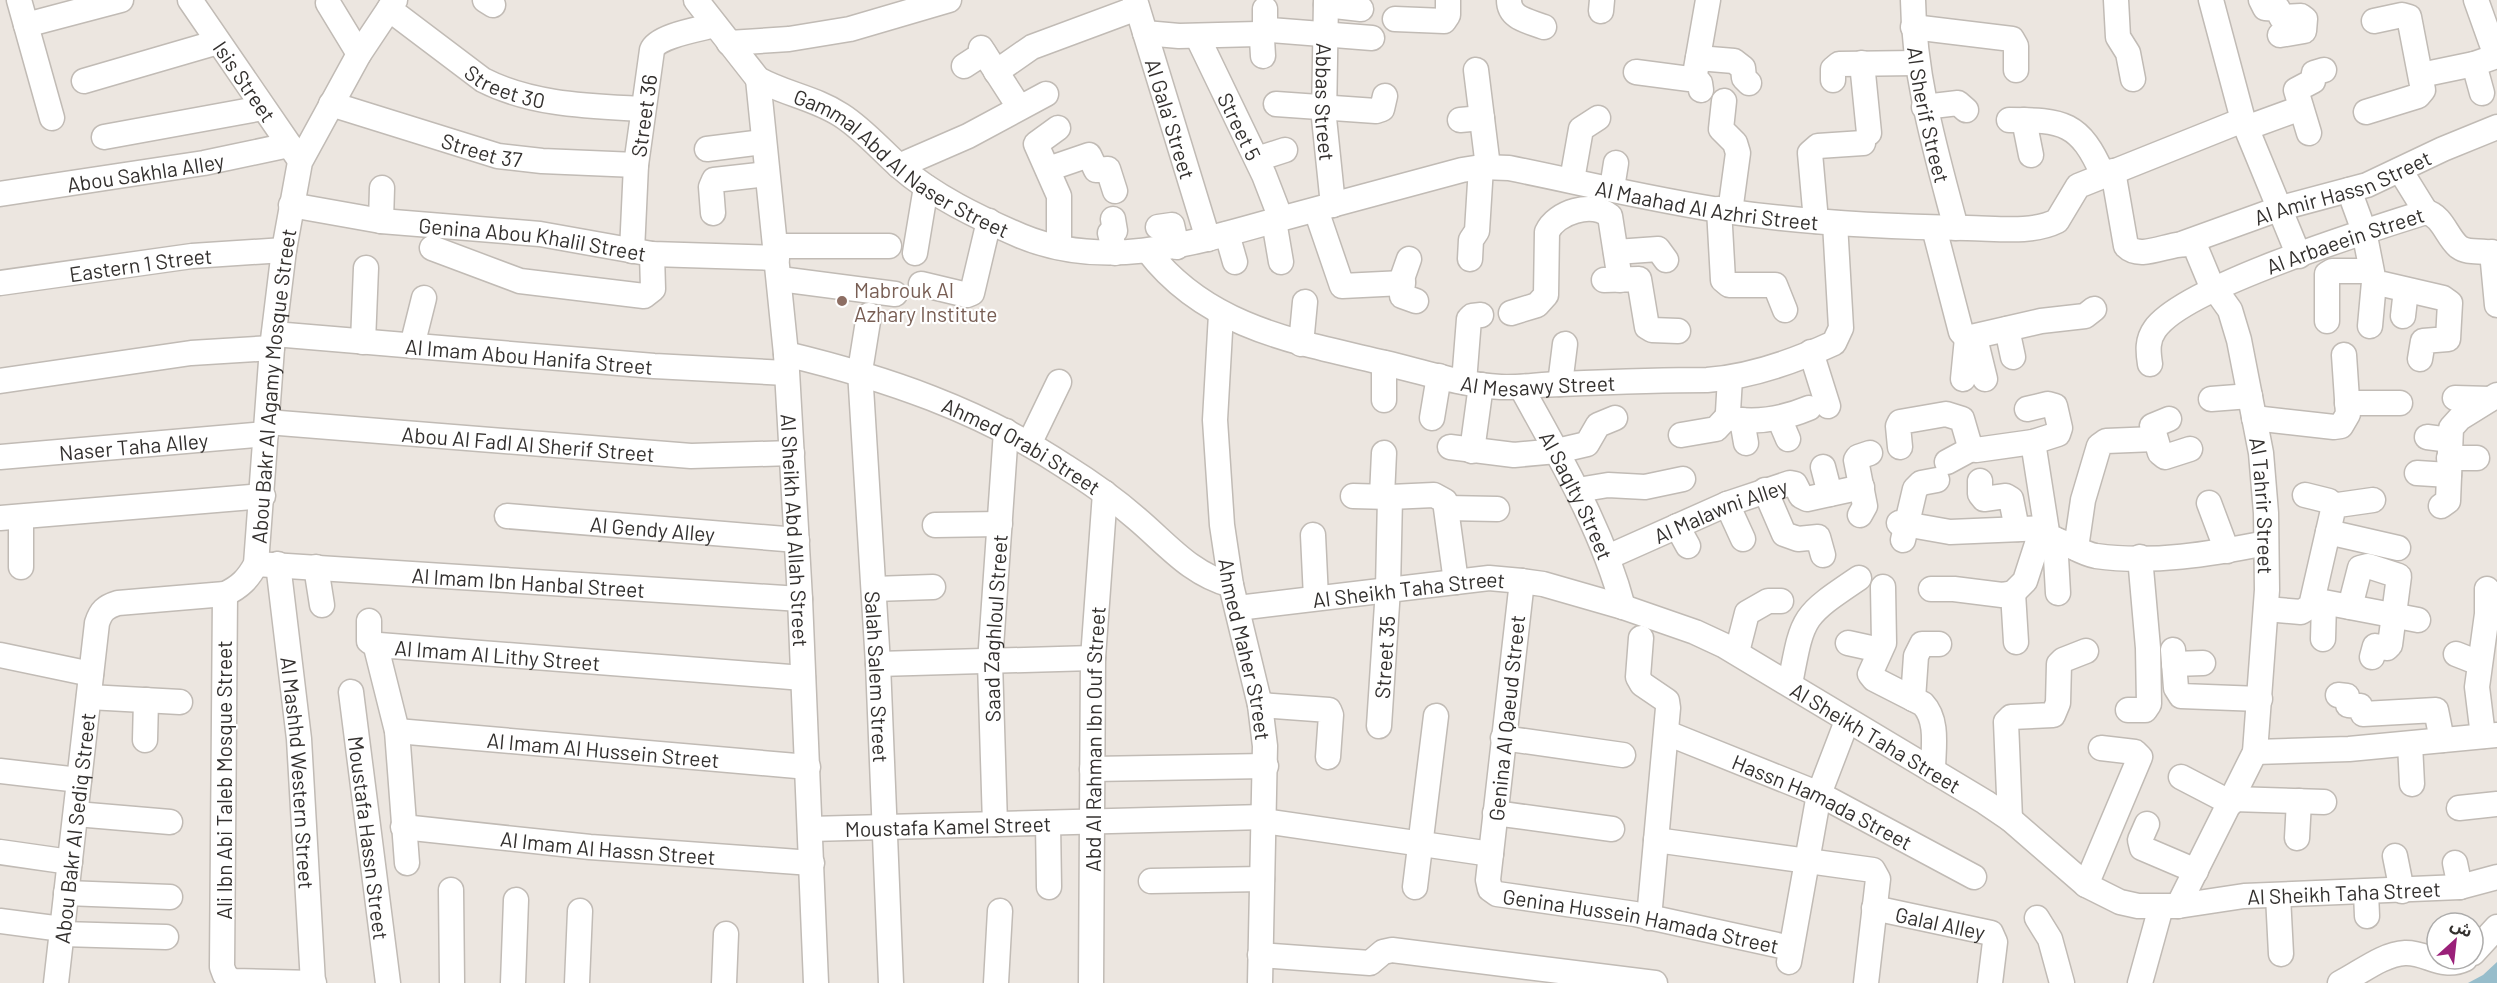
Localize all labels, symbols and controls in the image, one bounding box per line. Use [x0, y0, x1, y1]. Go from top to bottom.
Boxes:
street label: Isis Street [209, 36, 282, 126]
street label: Abbas Street [1311, 43, 1341, 162]
street label: Al Sherif Street [1903, 45, 1956, 185]
street label: Al Gala' Street [1141, 55, 1201, 182]
street label: Street 30 [460, 59, 547, 112]
street label: Street 36 [625, 73, 661, 159]
street label: Gammal Abd Al Naser Street [791, 83, 1013, 242]
street label: Street 5 [1213, 88, 1267, 164]
street label: Street 37 [439, 127, 524, 171]
street label: Al Amir Hassn Street [2250, 144, 2435, 229]
street label: Abou Sakhla Alley [65, 147, 226, 196]
street label: Al Maahad Al Azhri Street [1593, 174, 1820, 234]
street label: Al Arbaeein Street [2262, 201, 2427, 278]
street label: Genina Abou Khalil Street [418, 212, 648, 265]
street label: Abou Bakr Al Agamy Mosque Street [245, 226, 300, 545]
street label: Eastern 1 Street [67, 242, 213, 286]
place label: Mabrouk Al Azhary Institute [854, 277, 998, 326]
marker: Mabrouk Al Azhary Institute [835, 294, 849, 308]
street label: Al Imam Abou Hanifa Street [404, 333, 654, 378]
street label: Al Mesawy Street [1459, 369, 1616, 400]
street label: Ahmed Orabi Street [939, 391, 1106, 499]
street label: Al Sheikh Abd Allah Street [777, 413, 814, 648]
street label: Abou Al Fadl Al Sherif Street [401, 420, 656, 466]
street label: Al Saqlty Street [1535, 426, 1619, 563]
street label: Naser Taha Alley [58, 427, 210, 464]
street label: Al Tahrir Street [2246, 435, 2279, 574]
street label: Al Malawni Alley [1649, 472, 1791, 548]
street label: Al Gendy Alley [589, 510, 716, 546]
street label: Saad Zaghloul Street [977, 533, 1011, 723]
street label: Ahmed Maher Street [1215, 557, 1277, 742]
street label: Al Imam Ibn Hanbal Street [411, 562, 646, 602]
street label: Al Sheikh Taha Street [1311, 565, 1506, 612]
street label: Salah Salem Street [861, 590, 895, 763]
street label: Abd Al Rahman Ibn Ouf Street [1079, 605, 1109, 872]
street label: Genina Al Qaeud Street [1483, 614, 1529, 822]
street label: Street 35 [1368, 615, 1399, 699]
street label: Al Imam Al Lithy Street [394, 634, 601, 675]
street label: Ali Ibn Abi Taleb Mosque Street [211, 640, 236, 920]
street label: Al Mashhd Western Street [277, 655, 320, 890]
street label: Al Sheikh Taha Street [1787, 676, 1966, 797]
street label: Abou Bakr Al Sediq Street [48, 711, 99, 945]
street label: Al Imam Al Hussein Street [486, 726, 720, 772]
street label: Moustafa Hassn Street [344, 734, 395, 941]
street label: Hassn Hamada Street [1729, 748, 1917, 854]
street label: Moustafa Kamel Street [844, 810, 1052, 841]
street label: Al Imam Al Hassn Street [499, 825, 717, 869]
street label: Al Sheikh Taha Street [2247, 875, 2441, 908]
street label: Genina Hussein Hamada Street [1501, 882, 1781, 958]
street label: Galal Alley [1893, 900, 1988, 944]
north arrow [2425, 911, 2485, 971]
text: ش [2448, 914, 2476, 942]

